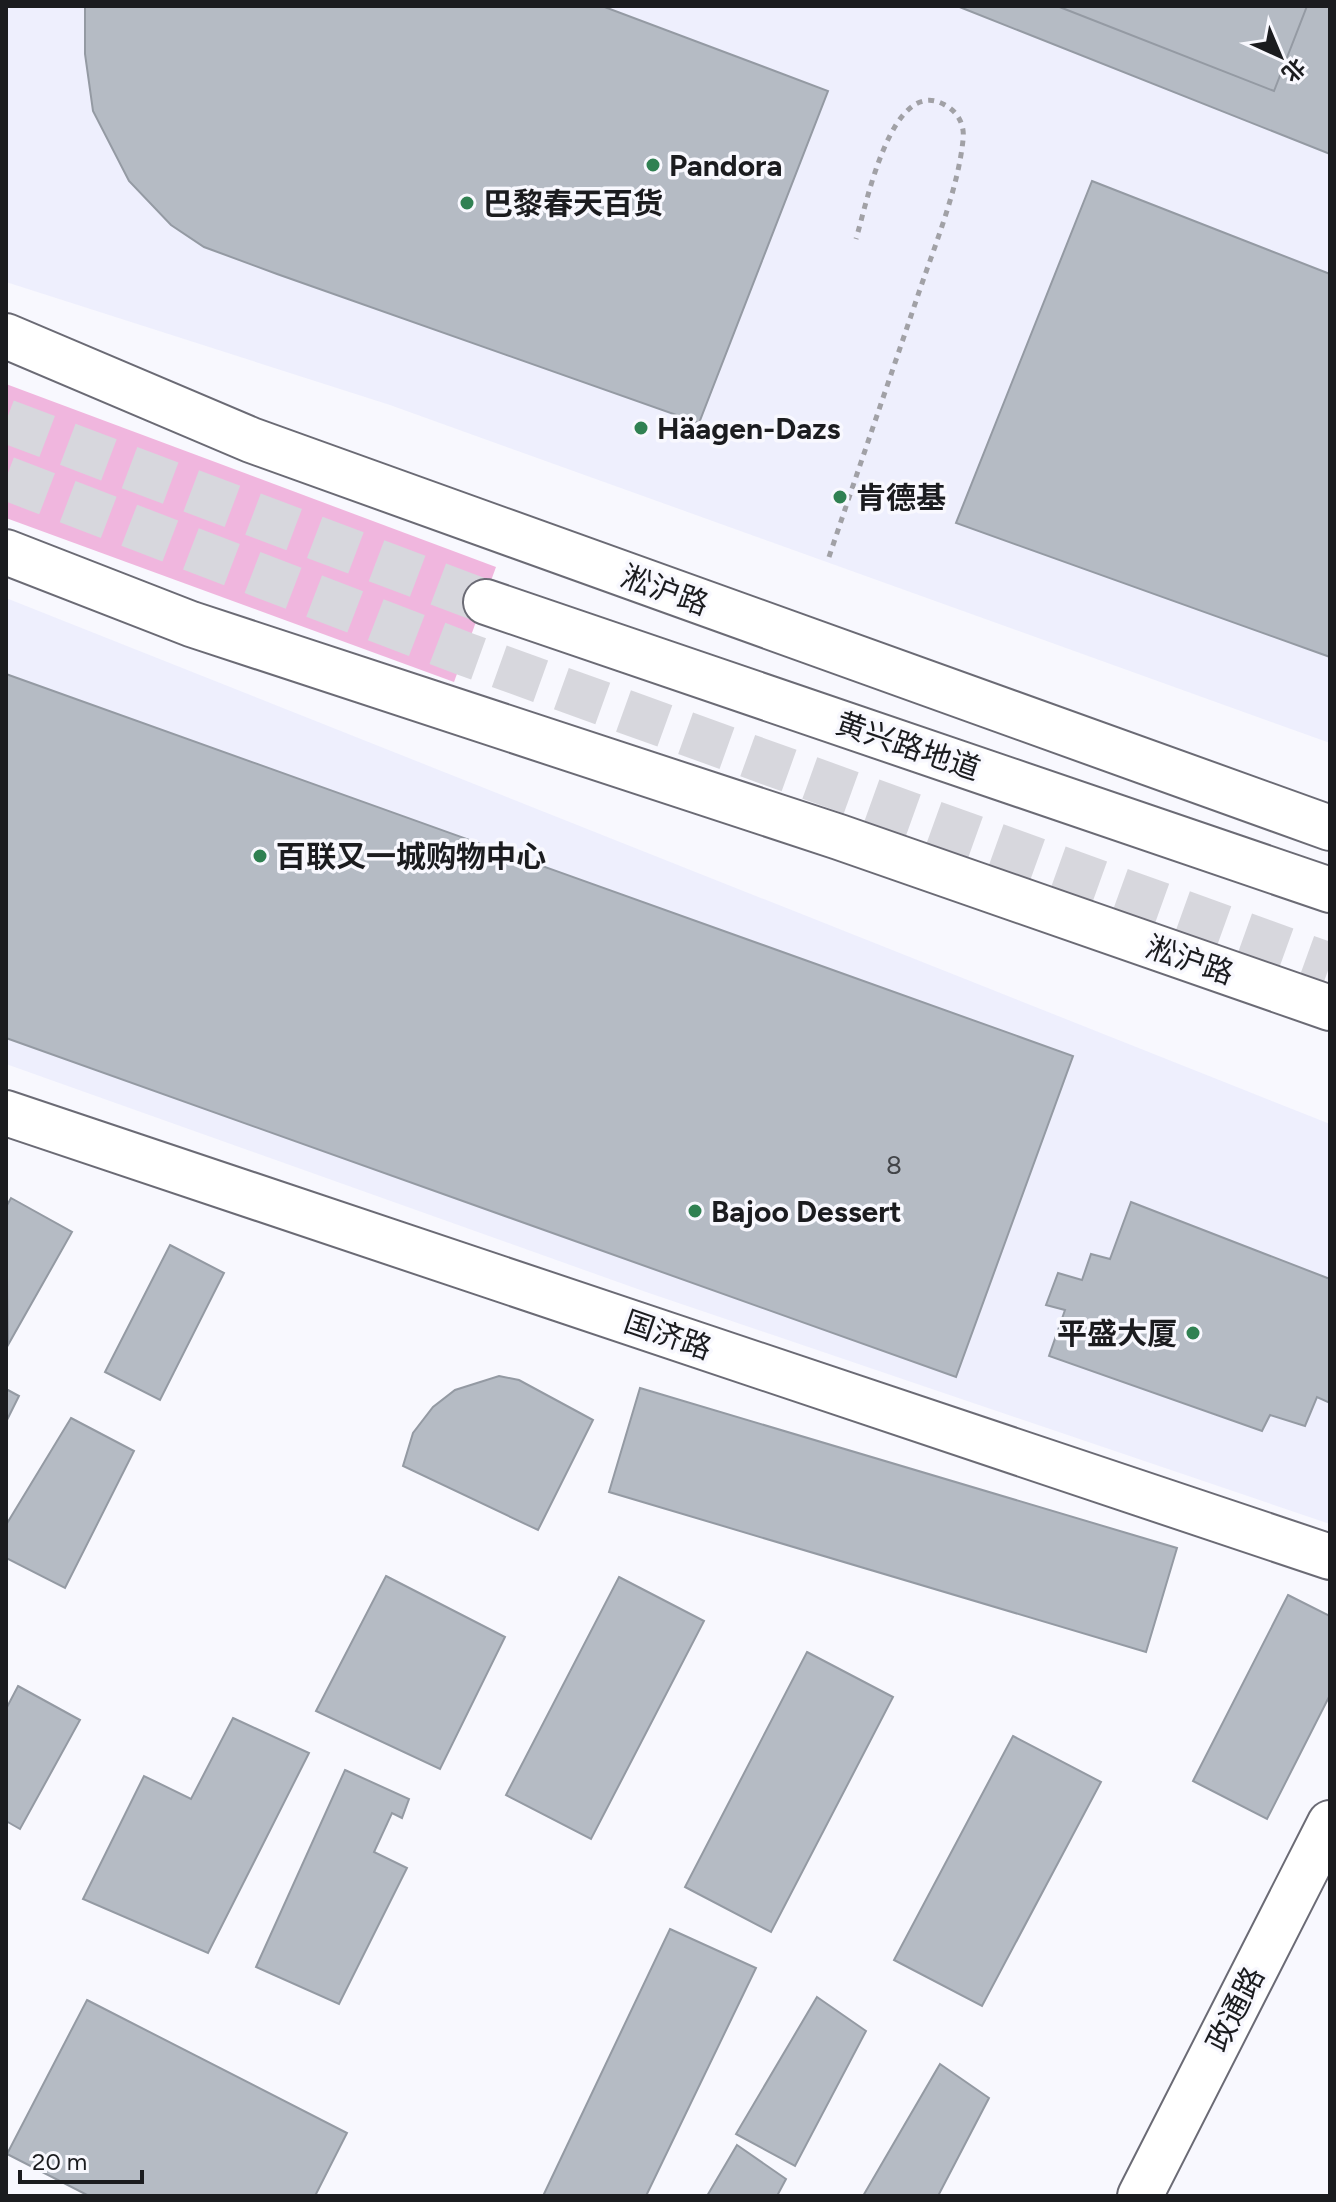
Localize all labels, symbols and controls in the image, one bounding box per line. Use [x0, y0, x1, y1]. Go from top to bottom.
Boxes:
north arrow [1240, 16, 1320, 96]
text: 北 [1276, 53, 1311, 87]
place label: Pandora [669, 147, 782, 184]
marker: Pandora [644, 156, 662, 174]
place label: 巴黎春天百货 [483, 185, 663, 222]
marker: 巴黎春天百货 [458, 194, 476, 212]
place label: Häagen-Dazs [657, 410, 841, 447]
marker: Häagen-Dazs [632, 419, 650, 437]
place label: 肯德基 [856, 479, 946, 516]
marker: 肯德基 [831, 488, 849, 506]
street label: 淞沪路 [616, 557, 714, 623]
street label: 黄兴路地道 [831, 704, 985, 788]
place label: 百联又一城购物中心 [276, 838, 546, 875]
marker: 百联又一城购物中心 [251, 847, 269, 865]
street label: 淞沪路 [1141, 928, 1239, 992]
house number: 8 [886, 1149, 902, 1181]
place label: Bajoo Dessert [711, 1193, 902, 1230]
marker: Bajoo Dessert [686, 1202, 704, 1220]
street label: 国济路 [619, 1303, 717, 1367]
place label: 平盛大厦 [1057, 1315, 1177, 1352]
marker: 平盛大厦 [1184, 1324, 1202, 1342]
street label: 政通路 [1198, 1961, 1272, 2057]
scale bar [20, 2134, 142, 2184]
text: 20 m [32, 2147, 87, 2176]

